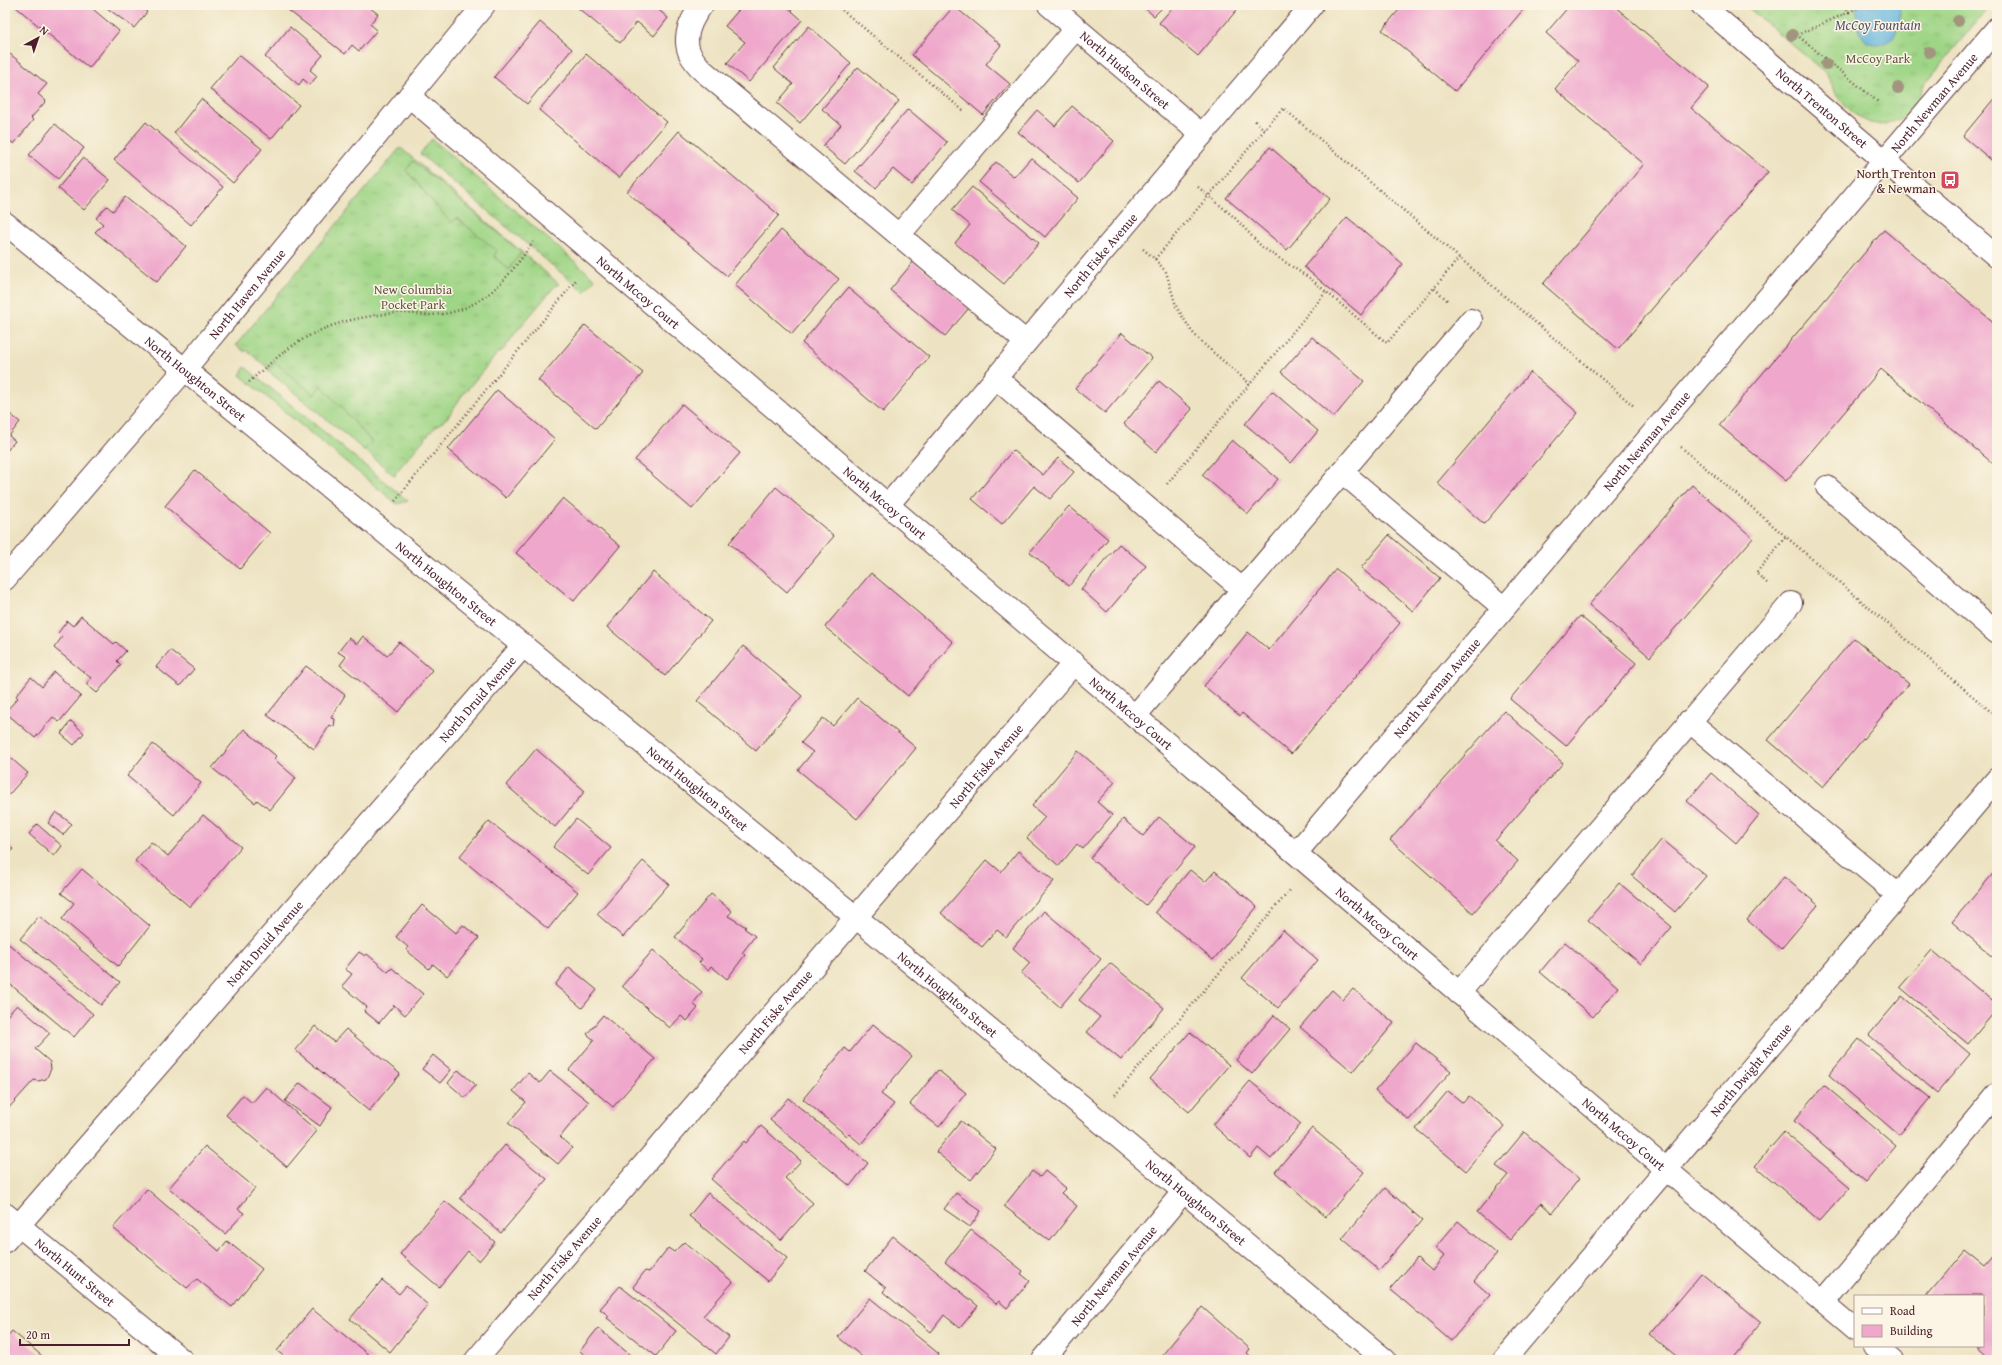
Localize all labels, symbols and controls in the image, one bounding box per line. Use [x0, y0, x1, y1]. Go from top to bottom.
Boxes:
water label: McCoy Fountain [1835, 15, 1921, 35]
north arrow [18, 18, 58, 58]
text: N [36, 22, 53, 39]
street label: North Hudson Street [1076, 26, 1174, 114]
park label: McCoy Park [1846, 49, 1911, 68]
street label: North Newman Avenue [1886, 49, 1982, 157]
street label: North Trenton Street [1772, 63, 1872, 153]
place label: North Trenton & Newman [1856, 164, 1937, 198]
bus stop icon: North Trenton & Newman [1939, 169, 1961, 191]
street label: North Fiske Avenue [1059, 209, 1142, 302]
street label: North Haven Avenue [204, 245, 290, 343]
street label: North Mccoy Court [593, 251, 684, 334]
park label: New Columbia Pocket Park [374, 280, 453, 314]
street label: North Houghton Street [141, 332, 250, 426]
street label: North Newman Avenue [1599, 387, 1695, 495]
street label: North Mccoy Court [839, 462, 931, 544]
street label: North Houghton Street [392, 537, 501, 631]
street label: North Newman Avenue [1389, 634, 1485, 742]
street label: North Druid Avenue [435, 652, 521, 746]
street label: North Mccoy Court [1085, 672, 1177, 755]
street label: North Fiske Avenue [945, 720, 1028, 812]
street label: North Houghton Street [643, 741, 752, 836]
street label: North Mccoy Court [1332, 883, 1424, 965]
street label: North Druid Avenue [222, 896, 308, 991]
street label: North Houghton Street [893, 947, 1002, 1042]
street label: North Fiske Avenue [734, 966, 817, 1058]
street label: North Dwight Avenue [1706, 1019, 1796, 1121]
street label: North Mccoy Court [1578, 1093, 1670, 1175]
street label: North Houghton Street [1142, 1155, 1251, 1250]
street label: North Fiske Avenue [523, 1212, 606, 1304]
street label: North Newman Avenue [1066, 1221, 1162, 1330]
street label: North Hunt Street [31, 1234, 119, 1311]
legend [1854, 1295, 1984, 1347]
text: Road [1890, 1302, 1916, 1319]
scale bar [20, 1321, 129, 1347]
text: Building [1890, 1322, 1933, 1339]
text: 20 m [26, 1326, 50, 1343]

